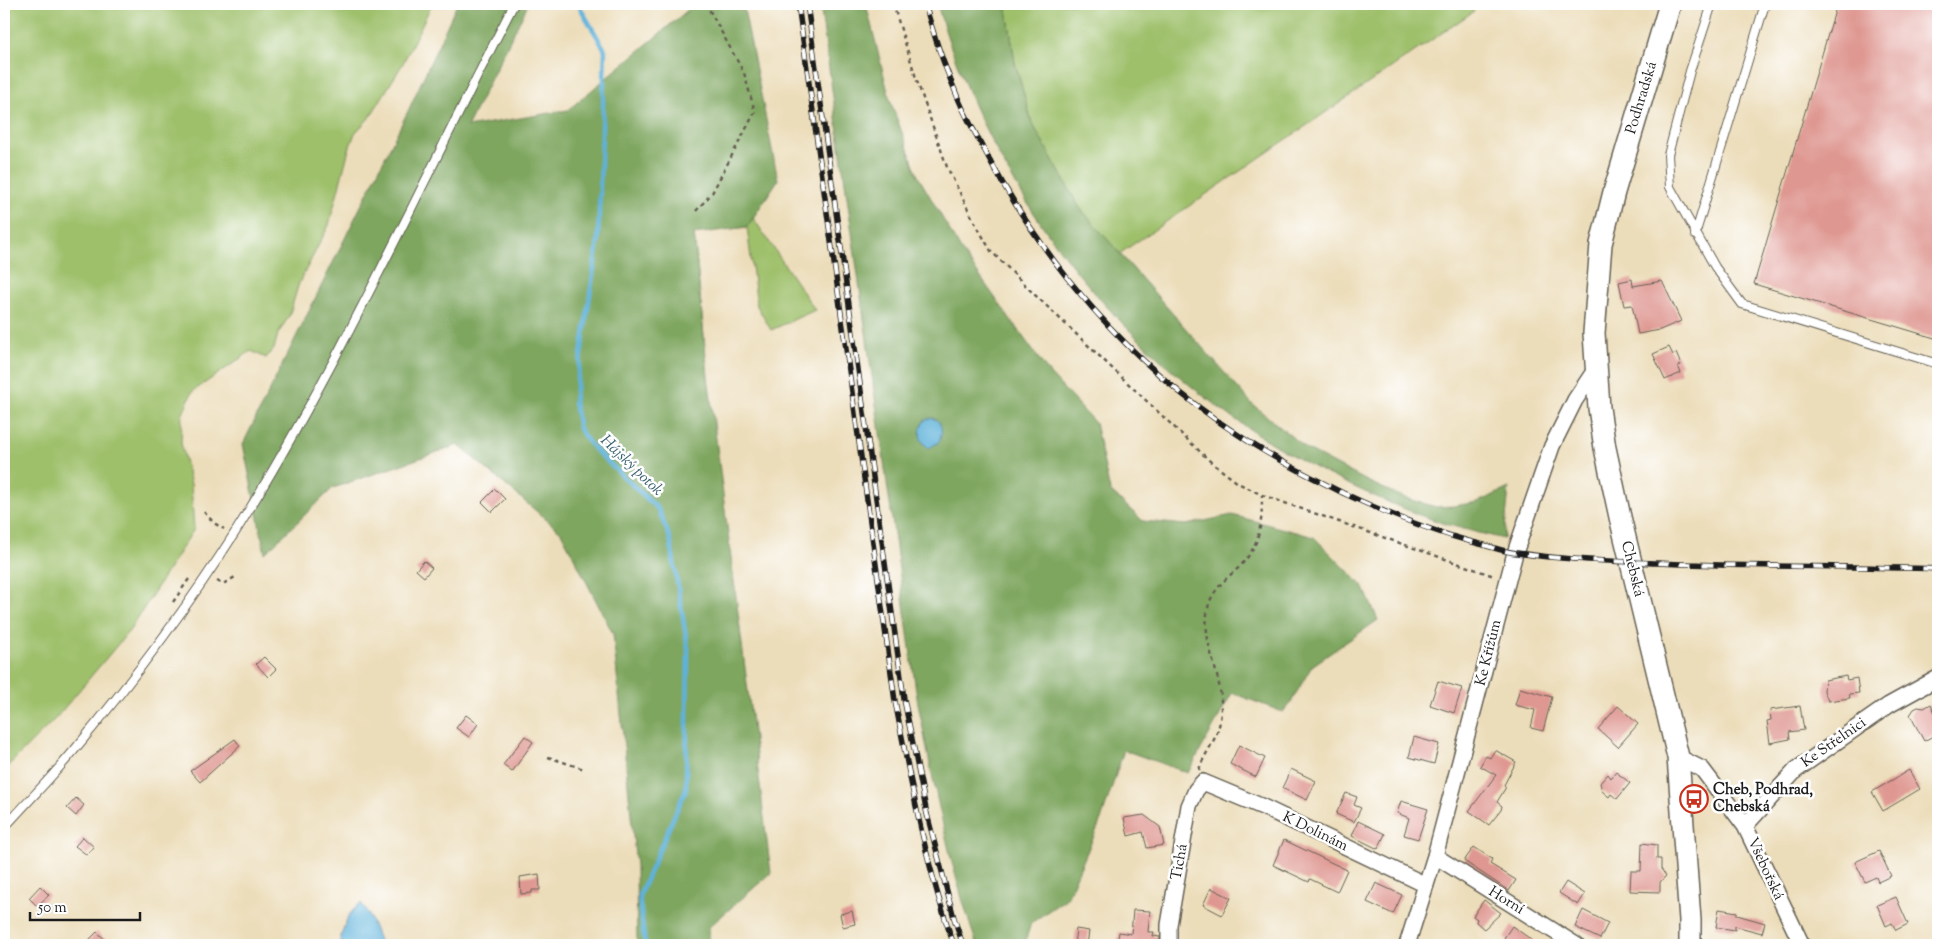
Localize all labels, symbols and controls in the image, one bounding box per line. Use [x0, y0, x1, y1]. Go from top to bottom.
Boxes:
street label: Podhradská [1621, 59, 1663, 137]
water label: Hájský potok [594, 430, 668, 502]
street label: Chebská [1615, 539, 1649, 599]
street label: Ke Křížům [1471, 617, 1508, 688]
street label: Ke Střelnici [1797, 713, 1871, 773]
place label: Cheb, Podhrad, Chebská [1713, 780, 1813, 818]
bus stop icon: Cheb, Podhrad, Chebská [1679, 784, 1709, 814]
street label: K Dolinám [1279, 807, 1352, 857]
street label: Všebořská [1741, 834, 1789, 904]
street label: Tichá [1166, 842, 1194, 882]
street label: Horní [1484, 882, 1528, 920]
scale bar [30, 889, 140, 921]
text: 50 m [37, 898, 67, 919]

